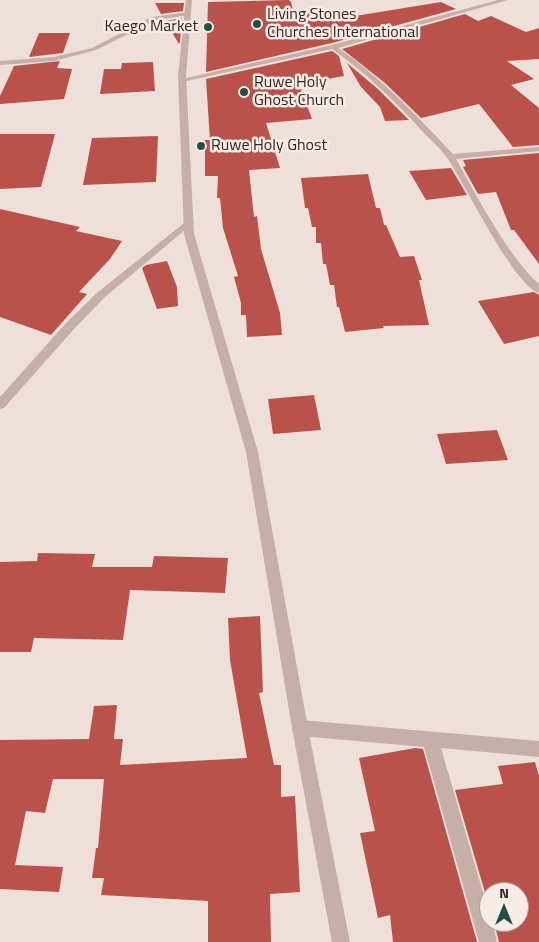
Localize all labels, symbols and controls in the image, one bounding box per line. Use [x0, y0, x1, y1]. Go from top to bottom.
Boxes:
place label: Living Stones Churches International [267, 5, 419, 43]
place label: Kaego Market [105, 17, 198, 37]
marker: Living Stones Churches International [251, 18, 263, 30]
marker: Kaego Market [202, 21, 214, 33]
place label: Ruwe Holy Ghost Church [254, 73, 344, 111]
marker: Ruwe Holy Ghost Church [238, 86, 250, 98]
place label: Ruwe Holy Ghost [211, 136, 327, 156]
marker: Ruwe Holy Ghost [195, 140, 207, 152]
north arrow [479, 882, 529, 932]
text: N [499, 882, 509, 903]

